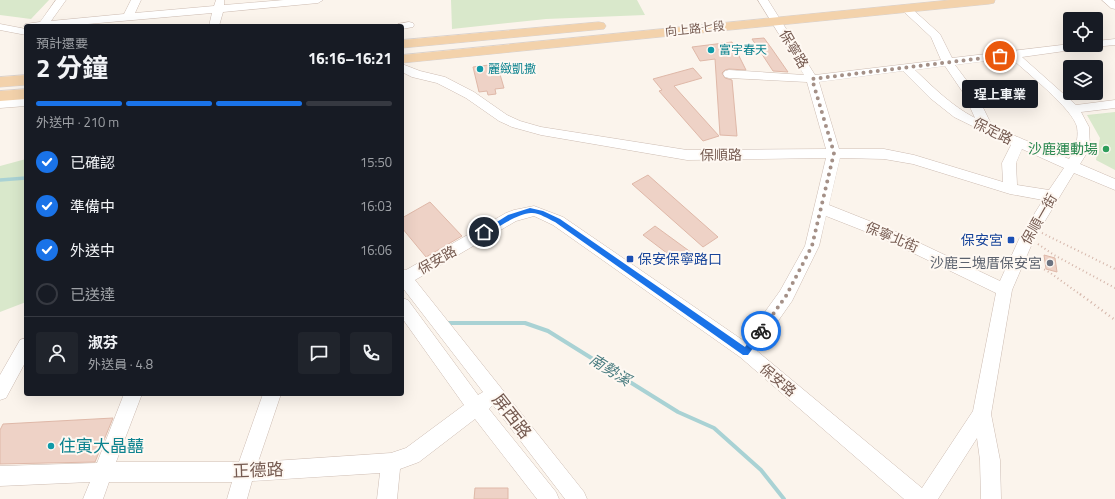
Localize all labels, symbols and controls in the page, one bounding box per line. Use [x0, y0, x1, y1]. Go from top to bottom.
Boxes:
map controls [1063, 12, 1103, 100]
button: locate [1063, 12, 1103, 52]
street label: 向上路七段 [664, 16, 726, 41]
street label: 保寧路 [775, 25, 814, 72]
text: 預計還要 [36, 33, 88, 53]
pin [983, 39, 1017, 73]
place label: 富宇春天 [719, 40, 767, 59]
marker: 富宇春天 [706, 45, 716, 55]
icon: bag [989, 45, 1011, 67]
text: 16:16–16:21 [308, 47, 392, 70]
text: 2 分鐘 [36, 48, 108, 87]
place label: 麗緻凱撒 [488, 59, 536, 78]
button: layers [1063, 60, 1103, 100]
marker: 麗緻凱撒 [475, 64, 485, 74]
callout: 珵上車業 [962, 80, 1038, 108]
text: 珵上車業 [974, 84, 1026, 104]
text: 外送中 · 210 m [36, 112, 119, 132]
street label: 保定路 [970, 112, 1017, 149]
place label: 沙鹿運動場 [1028, 138, 1098, 159]
street label: 保順路 [700, 144, 742, 165]
marker: 沙鹿運動場 [1101, 144, 1111, 154]
icon: check [36, 151, 58, 173]
text: 已確認 [70, 151, 115, 174]
text: 15:50 [360, 152, 392, 172]
street label: 保順一街 [1015, 189, 1062, 248]
icon: check [36, 195, 58, 217]
text: 準備中 [70, 195, 115, 218]
text: 16:03 [360, 196, 392, 216]
pin [467, 215, 501, 249]
street label: 保寧北街 [862, 216, 922, 257]
icon: home [473, 221, 495, 243]
place label: 保安宮 [961, 229, 1003, 250]
marker: 保安宮 [1006, 235, 1016, 245]
icon: check [36, 239, 58, 261]
text: 外送中 [70, 239, 115, 262]
text: 16:06 [360, 240, 392, 260]
street label: 保安路 [413, 240, 460, 279]
place label: 保安保寧路口 [638, 248, 722, 269]
place label: 沙鹿三塊厝保安宮 [930, 252, 1042, 273]
marker: 保安保寧路口 [625, 254, 635, 264]
marker: 沙鹿三塊厝保安宮 [1045, 258, 1055, 268]
text: 已送達 [70, 283, 115, 306]
courier [741, 311, 781, 351]
icon: bike [750, 320, 772, 342]
text: 淑芬 [88, 331, 118, 354]
button: person [36, 332, 78, 374]
button: chat [298, 332, 340, 374]
button: phone [350, 332, 392, 374]
water label: 南勢溪 [585, 348, 637, 392]
text: 外送員 · 4.8 [88, 354, 153, 374]
street label: 保安路 [755, 358, 801, 401]
street label: 屏西路 [486, 388, 538, 444]
place label: 住寅大晶囍 [59, 433, 144, 459]
marker: 住寅大晶囍 [46, 441, 56, 451]
street label: 正德路 [232, 456, 284, 484]

